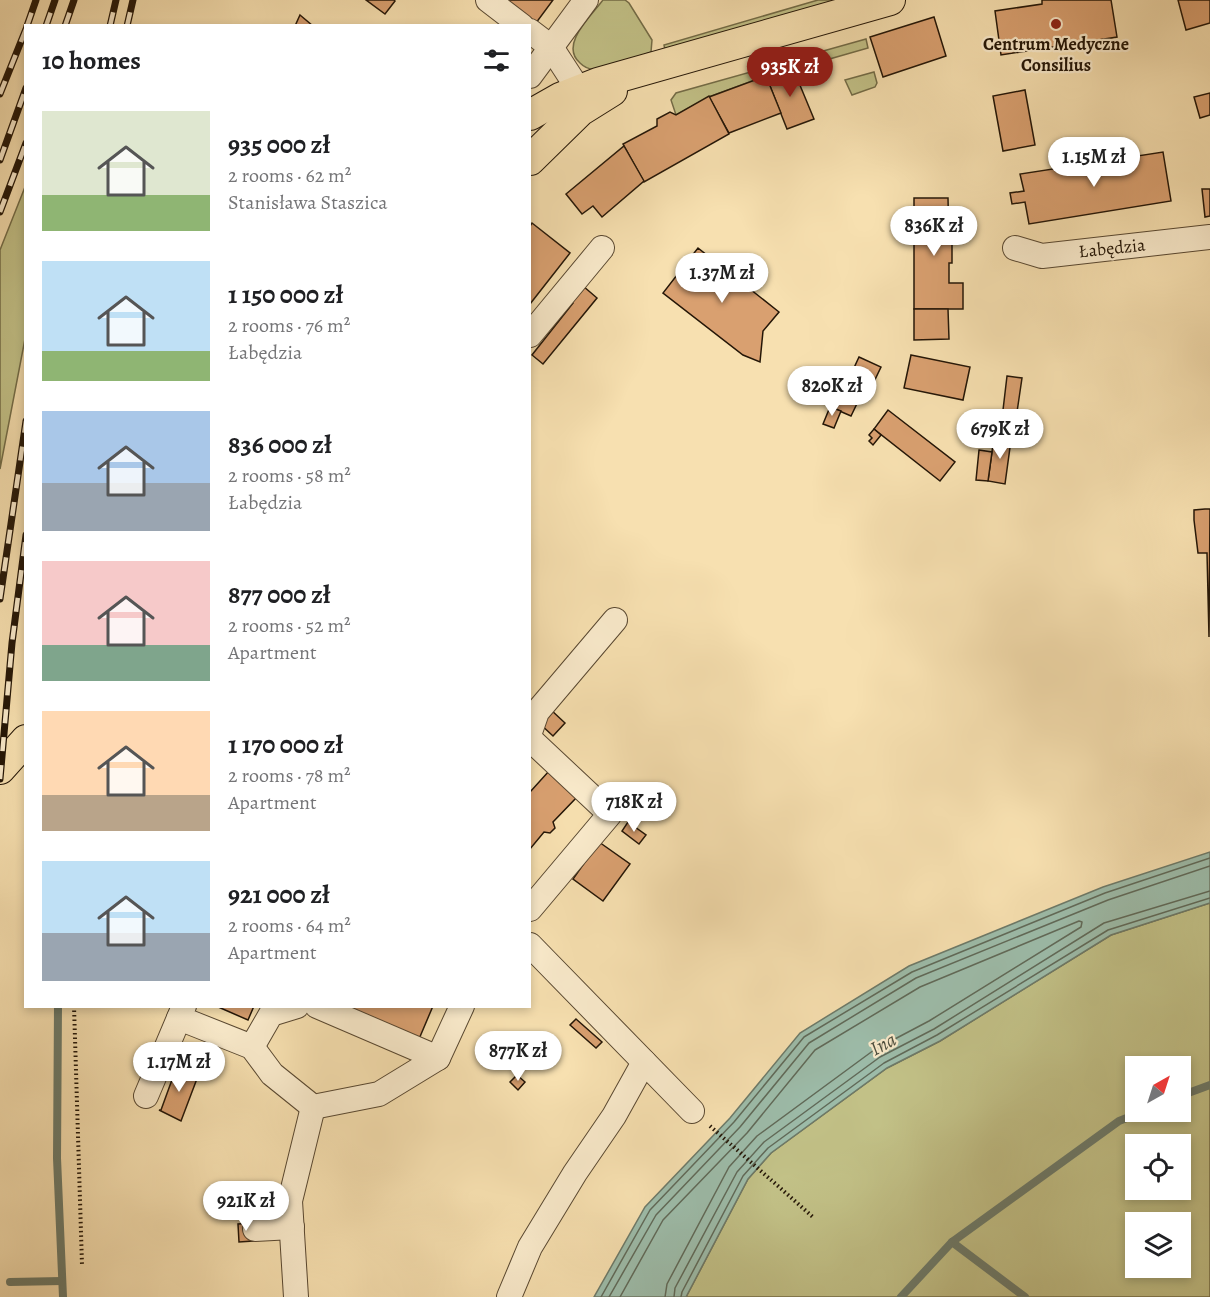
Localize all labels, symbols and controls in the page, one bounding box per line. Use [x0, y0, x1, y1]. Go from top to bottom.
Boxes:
marker: Centrum Medyczne Consilius [1049, 17, 1063, 31]
place label: Centrum Medyczne Consilius [983, 32, 1129, 77]
text: 10 homes [42, 43, 141, 78]
icon: filters [480, 44, 513, 77]
pin: 935K zł [735, 47, 845, 98]
text: 935K zł [761, 53, 819, 80]
text: 935 000 zł [228, 127, 330, 162]
icon: home [90, 135, 162, 207]
pin: 1.15M zł [1032, 137, 1156, 188]
text: 1.15M zł [1062, 143, 1126, 170]
text: 2 rooms · 62 m² [228, 162, 351, 189]
text: Stanisława Staszica [228, 189, 388, 216]
pin: 836K zł [879, 206, 989, 257]
text: 836K zł [904, 212, 964, 239]
street label: Łabędzia [1077, 233, 1147, 263]
pin: 1.37M zł [660, 253, 784, 304]
text: 1.37M zł [689, 259, 755, 286]
text: 1 150 000 zł [228, 277, 343, 312]
icon: home [90, 285, 162, 357]
text: 2 rooms · 76 m² [228, 312, 350, 339]
text: Łabędzia [228, 339, 302, 366]
pin: 820K zł [777, 366, 887, 417]
text: 820K zł [801, 372, 863, 399]
pin: 679K zł [945, 409, 1055, 460]
text: 679K zł [971, 415, 1030, 442]
text: 836 000 zł [228, 427, 332, 462]
icon: home [90, 435, 162, 507]
text: 2 rooms · 58 m² [228, 462, 351, 489]
text: Łabędzia [228, 489, 302, 516]
text: 877 000 zł [228, 577, 331, 612]
icon: home [90, 585, 162, 657]
text: 2 rooms · 52 m² [228, 612, 351, 639]
text: Apartment [228, 639, 317, 666]
text: 1 170 000 zł [228, 727, 343, 762]
icon: home [90, 735, 162, 807]
text: 2 rooms · 78 m² [228, 762, 351, 789]
pin: 718K zł [579, 782, 689, 833]
text: 718K zł [605, 788, 663, 815]
text: Apartment [228, 789, 317, 816]
text: 921 000 zł [228, 877, 330, 912]
icon: home [90, 885, 162, 957]
text: 2 rooms · 64 m² [228, 912, 351, 939]
text: Apartment [228, 939, 317, 966]
water label: Ina [865, 1026, 901, 1062]
pin: 877K zł [463, 1031, 573, 1082]
text: 877K zł [489, 1037, 547, 1064]
pin: 1.17M zł [117, 1042, 241, 1093]
text: 1.17M zł [147, 1048, 211, 1075]
north arrow [1125, 1056, 1191, 1122]
map controls [1125, 1056, 1191, 1278]
button: locate [1125, 1134, 1191, 1200]
pin: 921K zł [191, 1181, 301, 1232]
text: 921K zł [217, 1187, 275, 1214]
button: layers [1125, 1212, 1191, 1278]

